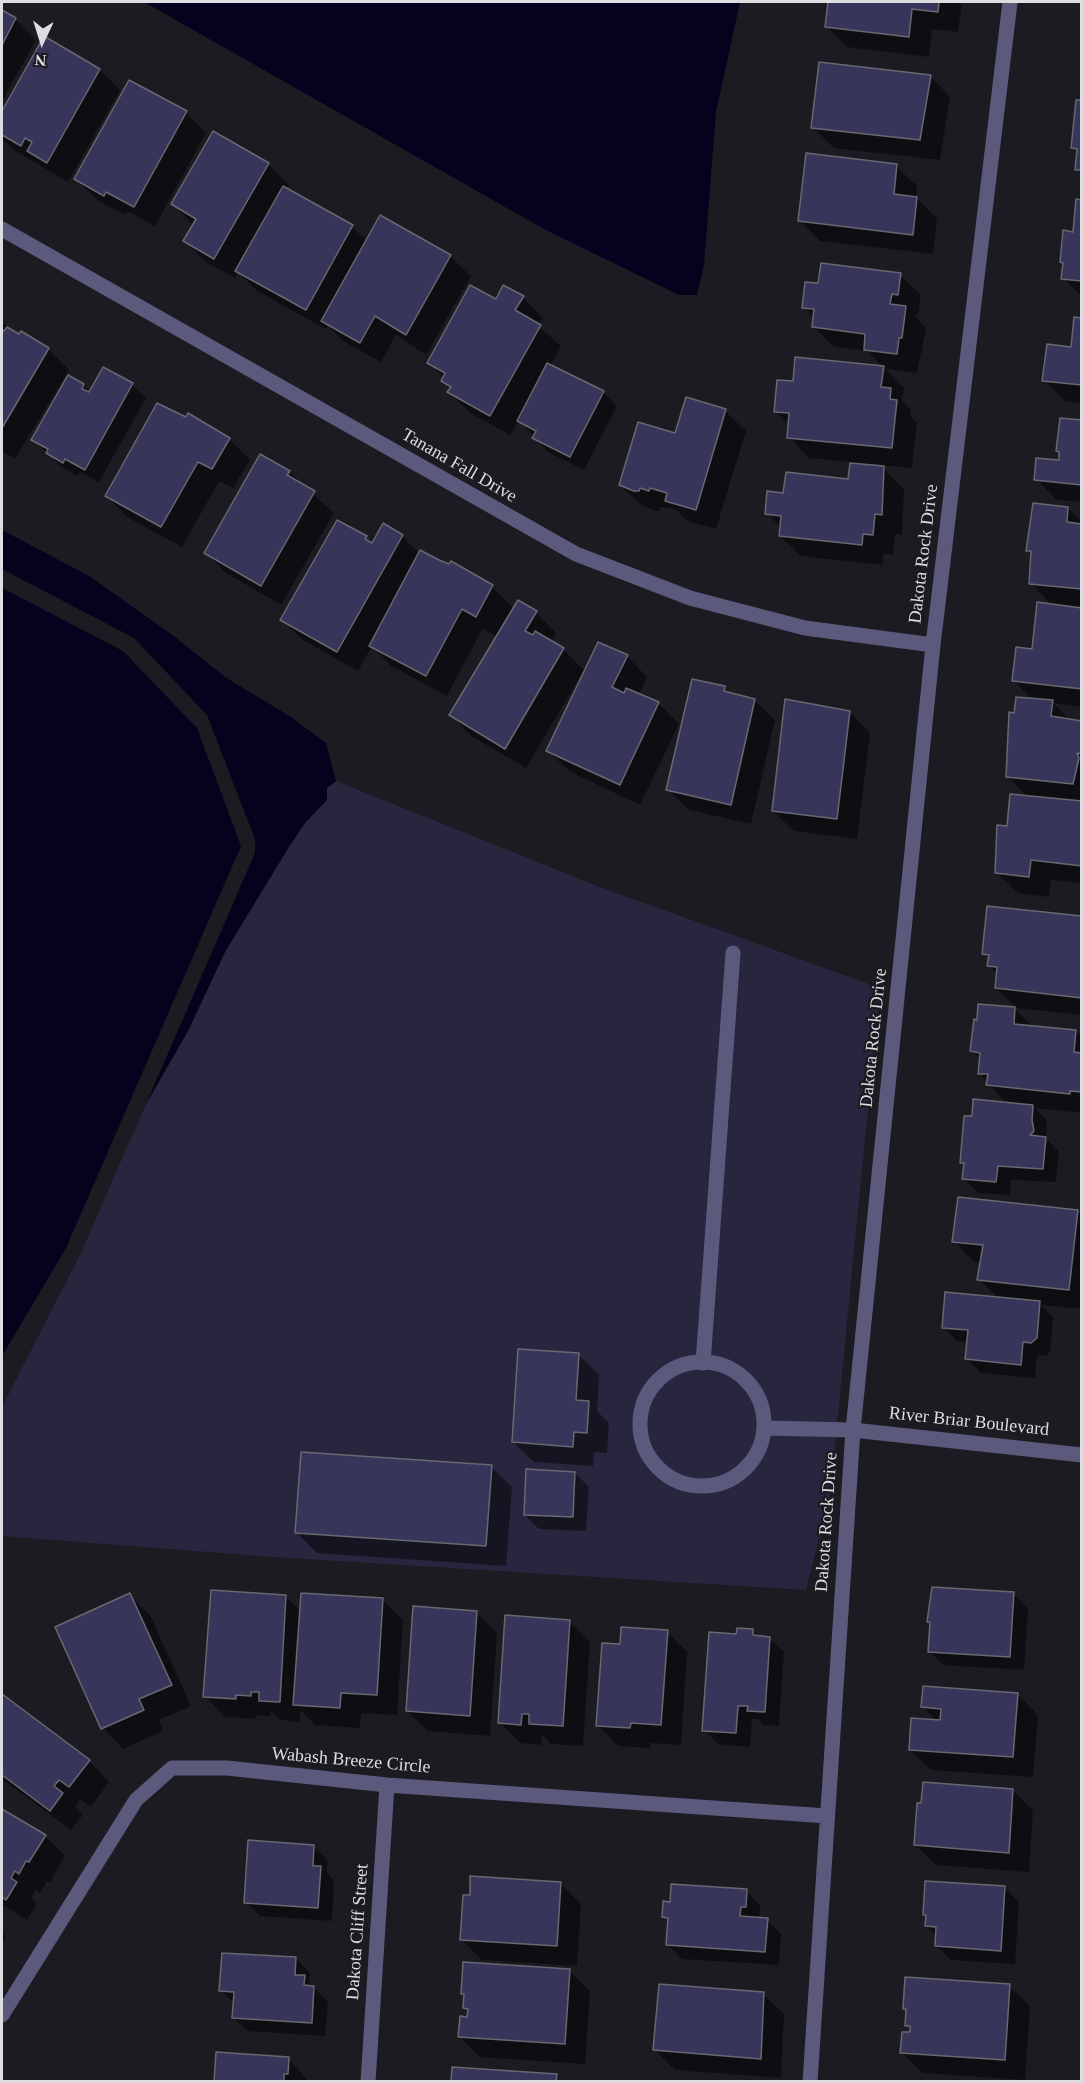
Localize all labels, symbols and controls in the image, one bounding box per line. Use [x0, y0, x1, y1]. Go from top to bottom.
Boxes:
north arrow [12, 12, 72, 72]
text: N [34, 52, 47, 69]
street label: Tanana Fall Drive [397, 424, 521, 508]
street label: Dakota Rock Drive [905, 483, 943, 625]
street label: Dakota Rock Drive [856, 967, 892, 1109]
street label: River Briar Boulevard [888, 1403, 1050, 1441]
street label: Dakota Rock Drive [811, 1451, 843, 1593]
street label: Wabash Breeze Circle [271, 1743, 431, 1779]
street label: Dakota Cliff Street [342, 1863, 374, 2001]

